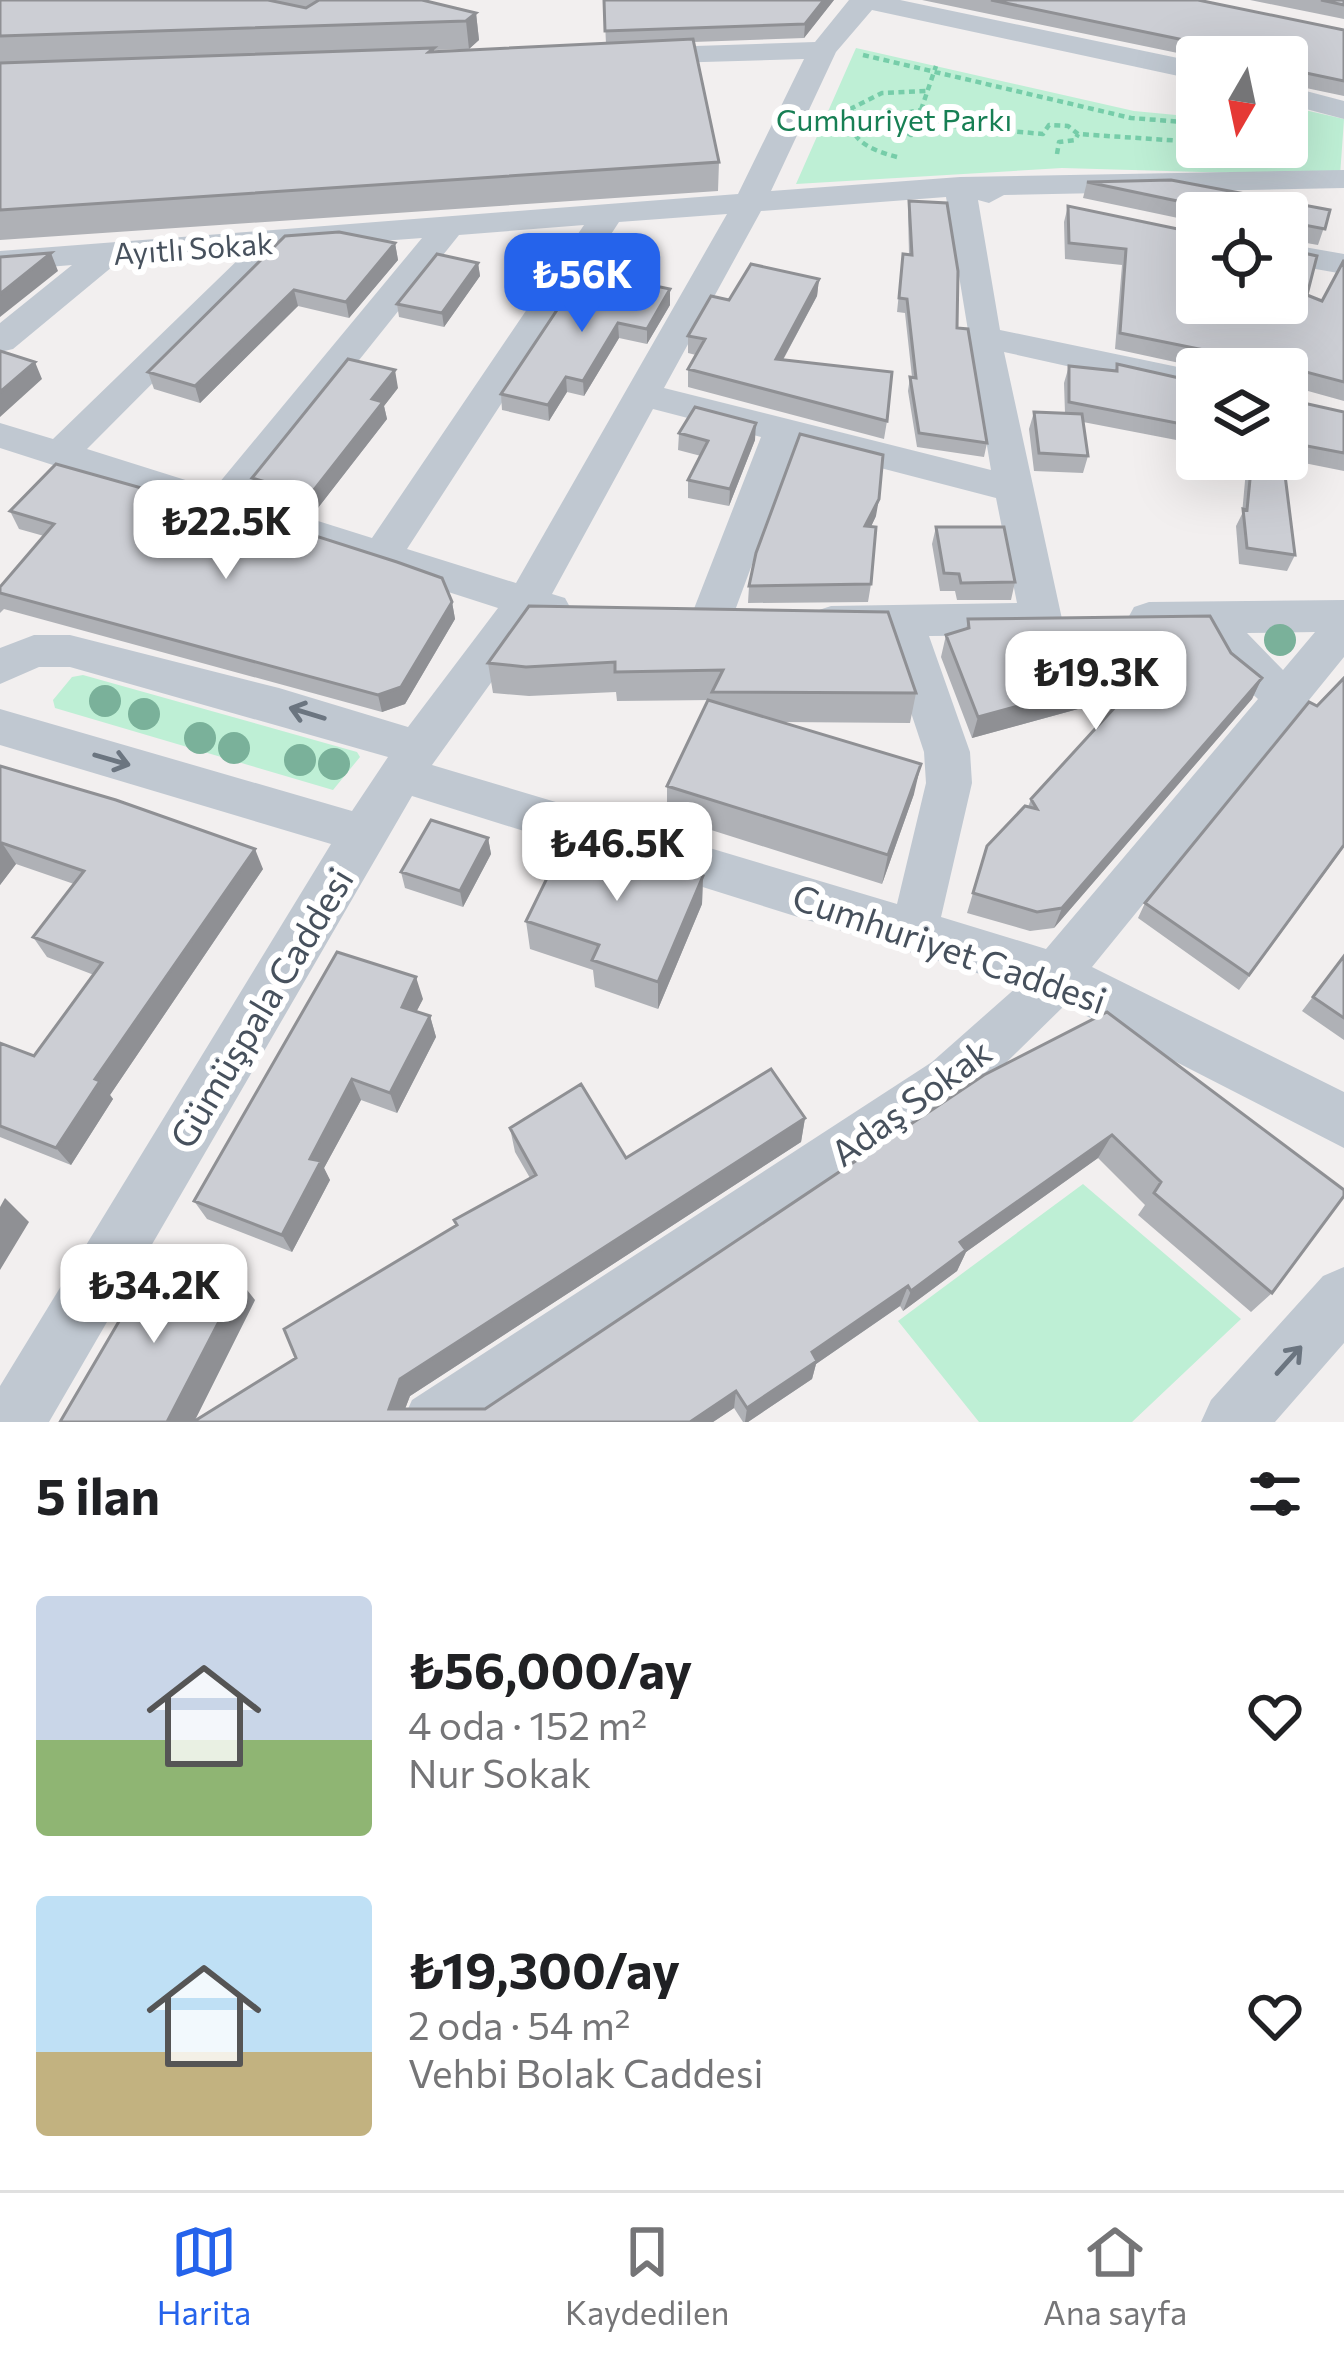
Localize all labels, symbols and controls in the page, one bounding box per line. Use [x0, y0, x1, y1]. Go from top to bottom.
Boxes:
north arrow [1176, 36, 1308, 168]
map controls [1176, 36, 1308, 480]
park label: Cumhuriyet Parkı [776, 100, 1012, 137]
button: locate [1176, 192, 1308, 324]
street label: Ayıtlı Sokak [112, 223, 274, 271]
pin: ₺56K [511, 233, 653, 335]
text: ₺56K [531, 248, 633, 296]
button: layers [1176, 348, 1308, 480]
pin: ₺22.5K [128, 480, 324, 582]
text: ₺22.5K [160, 495, 292, 543]
pin: ₺19.3K [998, 631, 1194, 733]
text: ₺19.3K [1032, 646, 1160, 694]
one-way arrow [289, 701, 327, 723]
one-way arrow [92, 750, 130, 772]
pin: ₺46.5K [519, 802, 715, 904]
text: ₺46.5K [549, 817, 685, 865]
street label: Gümüşpala Caddesi [159, 859, 361, 1155]
street label: Cumhuriyet Caddesi [787, 873, 1113, 1021]
street label: Adaş Sokak [821, 1028, 999, 1174]
pin: ₺34.2K [56, 1244, 252, 1346]
text: ₺34.2K [87, 1259, 221, 1307]
one-way arrow [1275, 1345, 1302, 1375]
icon: filters [1242, 1461, 1308, 1527]
text: 5 ilan [36, 1463, 160, 1526]
text: ₺56,000/ay [408, 1637, 692, 1700]
icon: home [132, 1644, 276, 1788]
icon: heart [1242, 1683, 1308, 1749]
text: 4 oda · 152 m² [408, 1700, 647, 1748]
text: Nur Sokak [408, 1748, 591, 1796]
text: ₺19,300/ay [408, 1937, 680, 2000]
icon: home [132, 1944, 276, 2088]
icon: heart [1242, 1983, 1308, 2049]
text: 2 oda · 54 m² [408, 2000, 630, 2048]
text: Vehbi Bolak Caddesi [408, 2048, 763, 2096]
tab: Harita [157, 2219, 251, 2332]
tab: Kaydedilen [565, 2219, 729, 2332]
tab: Ana sayfa [1043, 2219, 1187, 2332]

